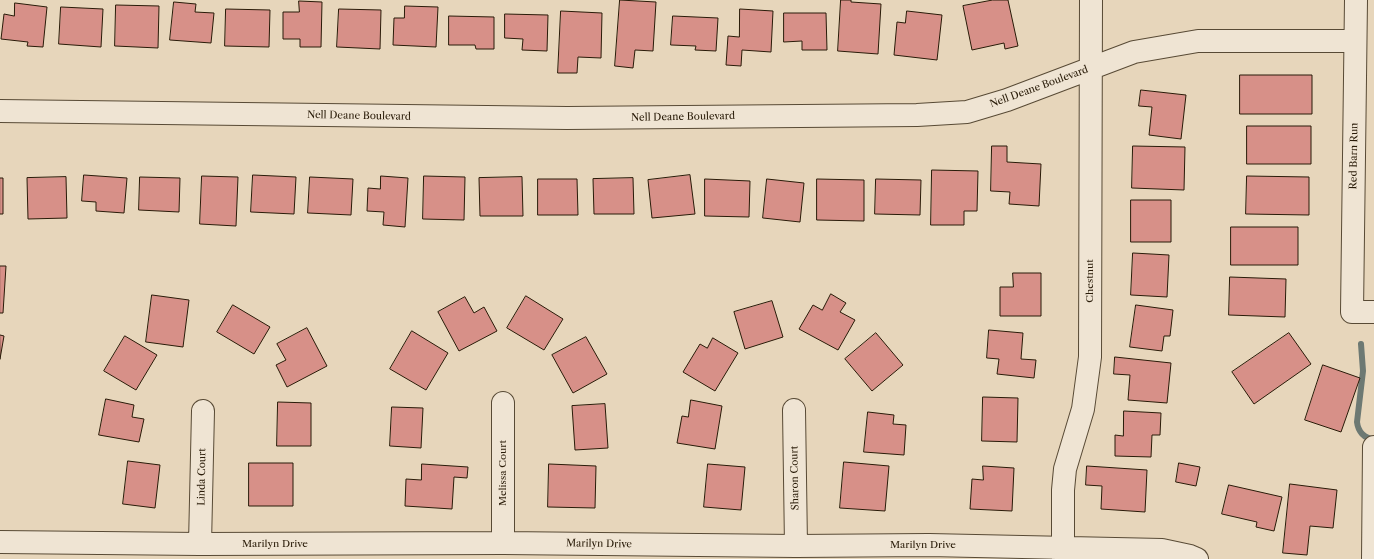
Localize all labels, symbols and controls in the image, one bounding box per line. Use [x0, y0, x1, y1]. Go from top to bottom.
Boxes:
street label: Nell Deane Boulevard [988, 64, 1090, 110]
street label: Nell Deane Boulevard [307, 109, 411, 123]
street label: Nell Deane Boulevard [631, 110, 735, 124]
street label: Red Barn Run [1347, 123, 1361, 189]
street label: Chestnut [1084, 259, 1096, 303]
street label: Melissa Court [497, 440, 509, 506]
street label: Sharon Court [788, 446, 802, 510]
street label: Linda Court [195, 448, 209, 506]
street label: Marilyn Drive [566, 537, 632, 551]
street label: Marilyn Drive [242, 538, 308, 550]
street label: Marilyn Drive [890, 539, 956, 551]

